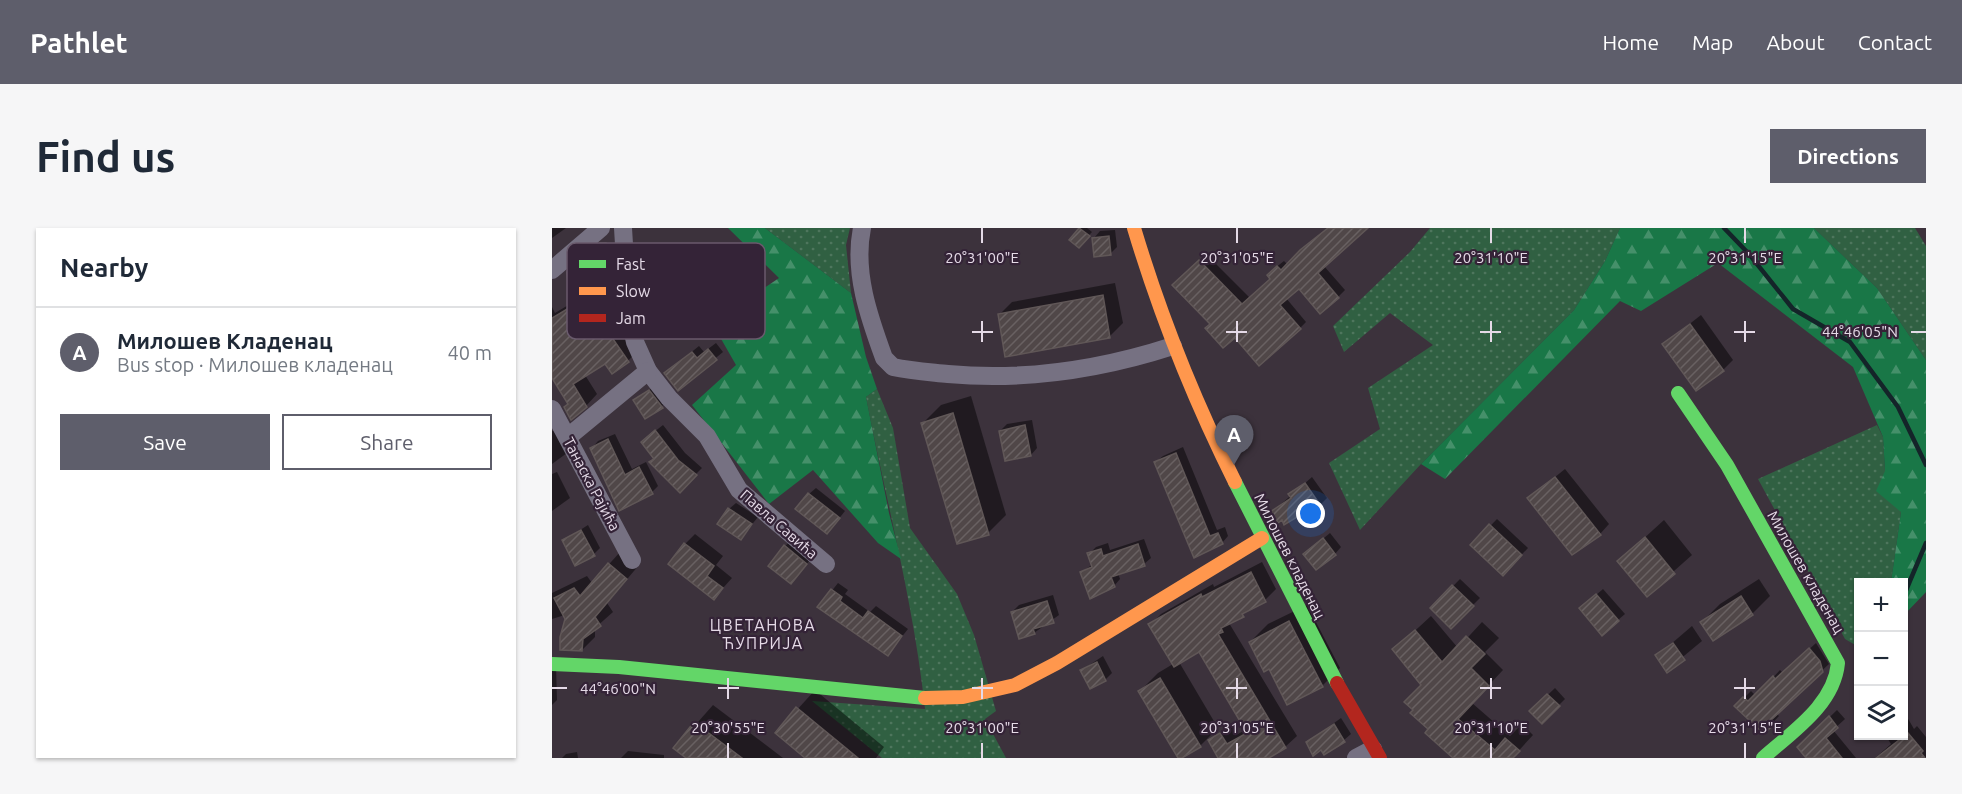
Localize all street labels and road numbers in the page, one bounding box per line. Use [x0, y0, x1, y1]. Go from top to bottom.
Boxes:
street label: Танаска Рајића [560, 434, 624, 534]
street label: Павла Савића [737, 486, 821, 562]
street label: Милошев кладенац [1251, 490, 1329, 622]
street label: Милошев кладенац [1764, 508, 1848, 636]

